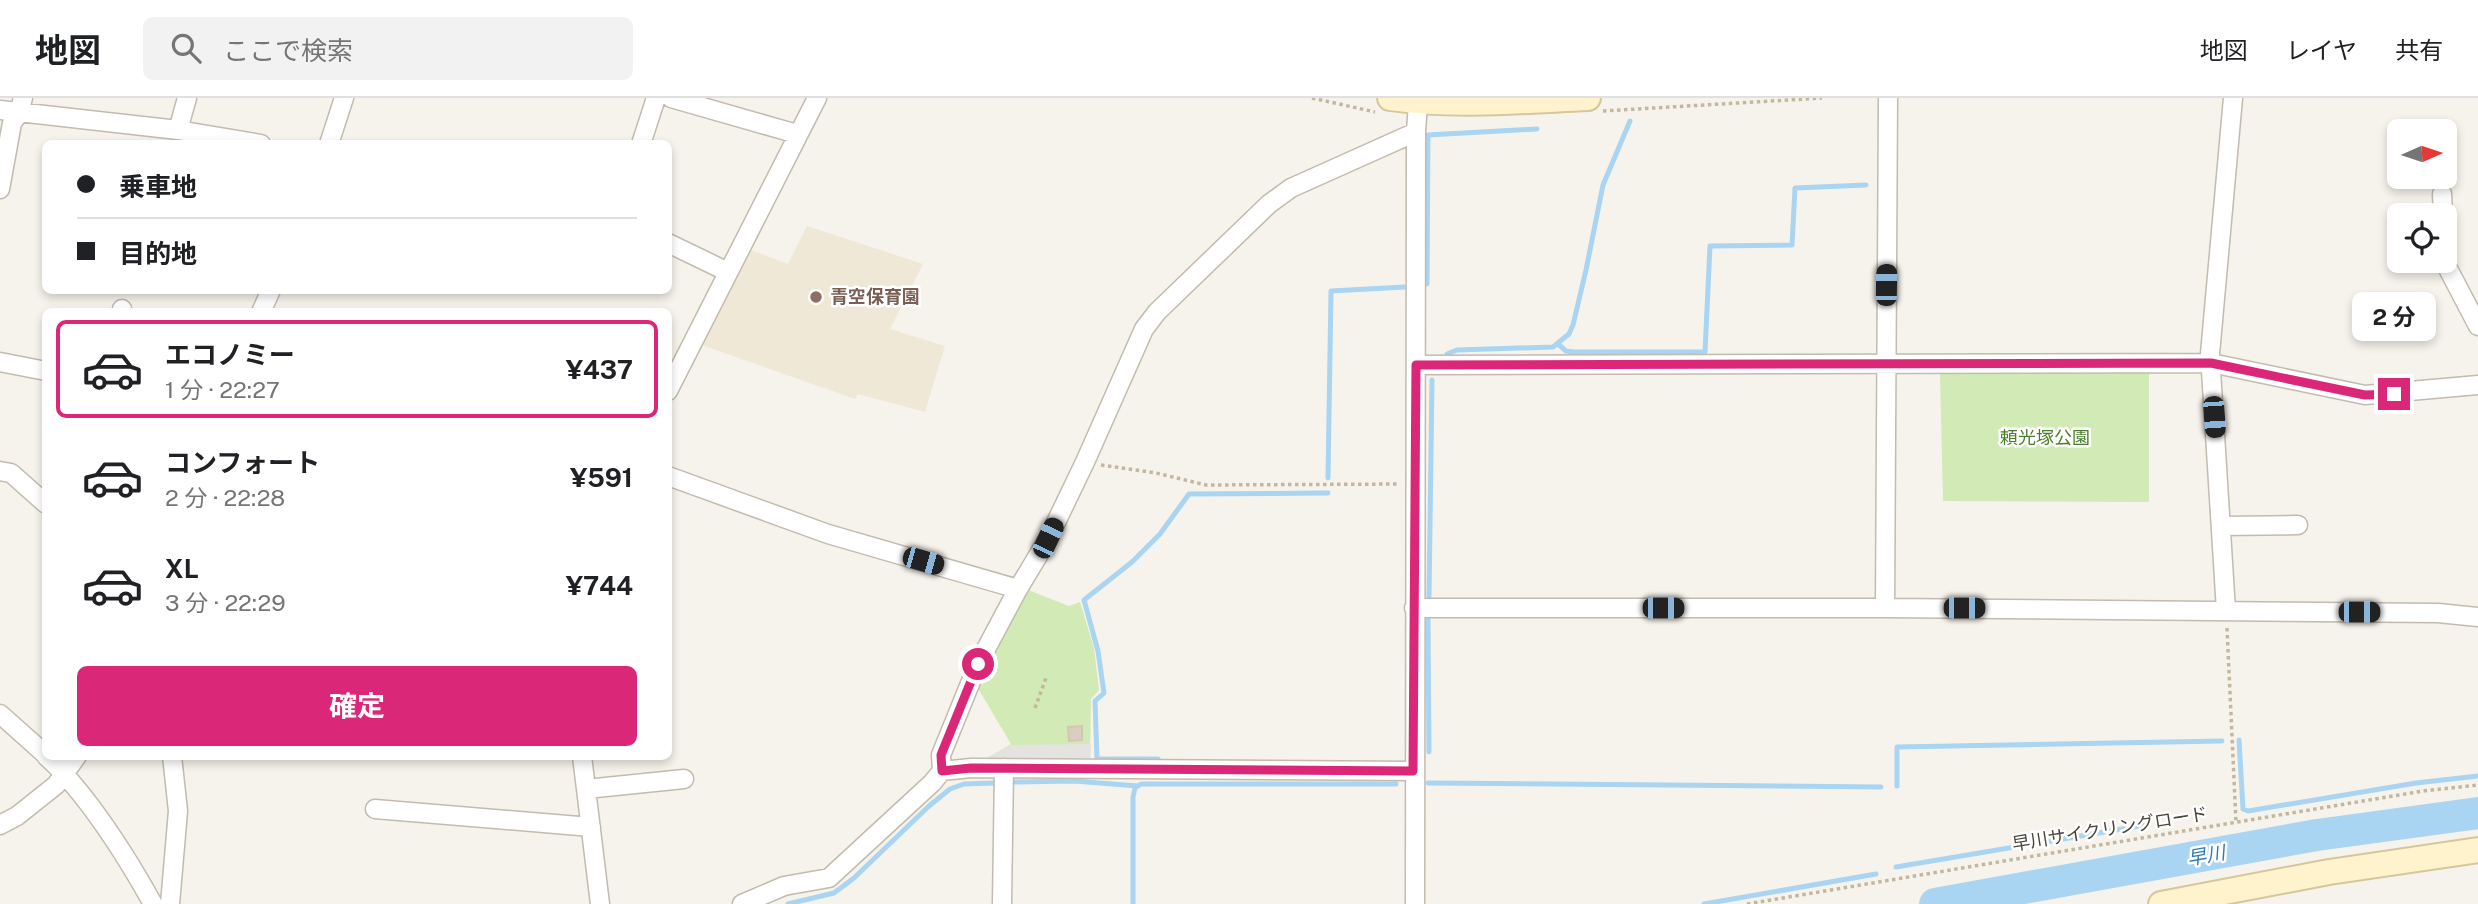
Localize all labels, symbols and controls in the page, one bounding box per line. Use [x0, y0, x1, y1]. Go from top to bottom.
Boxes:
search box [143, 17, 633, 80]
icon: search [167, 29, 205, 67]
text: 地図 [35, 31, 101, 69]
text: ここで検索 [223, 35, 353, 66]
text: 地図 [2200, 36, 2248, 64]
text: レイヤ [2286, 36, 2357, 64]
text: 共有 [2395, 36, 2443, 64]
north arrow [2387, 119, 2457, 189]
map controls [2387, 119, 2457, 273]
text: 乗車地 [119, 171, 197, 202]
button: locate [2387, 203, 2457, 273]
text: 目的地 [119, 238, 197, 269]
car [1876, 264, 1897, 306]
place label: 青空保育園 [830, 286, 920, 307]
marker: 青空保育園 [808, 289, 824, 305]
callout: 2 分 [2352, 292, 2436, 342]
text: 2 分 [2373, 303, 2415, 330]
icon: car [81, 338, 144, 401]
text: エコノミー [165, 339, 295, 370]
text: ¥437 [566, 354, 633, 385]
text: 1 分 · 22:27 [165, 376, 280, 403]
route end [2378, 378, 2410, 410]
car [2203, 395, 2226, 439]
park label: 頼光塚公園 [2000, 427, 2090, 448]
icon: car [81, 446, 144, 509]
text: コンフォート [165, 447, 320, 478]
text: ¥591 [570, 462, 633, 493]
text: 2 分 · 22:28 [165, 484, 285, 511]
car [1030, 515, 1067, 561]
car [900, 545, 947, 577]
text: XL [165, 553, 199, 584]
icon: car [81, 554, 144, 617]
text: ¥744 [566, 570, 633, 601]
text: 3 分 · 22:29 [165, 589, 286, 616]
car [1643, 598, 1685, 619]
car [1944, 598, 1986, 619]
car [2339, 602, 2381, 623]
route start [962, 648, 994, 680]
button: 確定 [77, 666, 637, 746]
street label: 早川サイクリングロード [2011, 803, 2209, 855]
water label: 早川 [2185, 840, 2227, 870]

